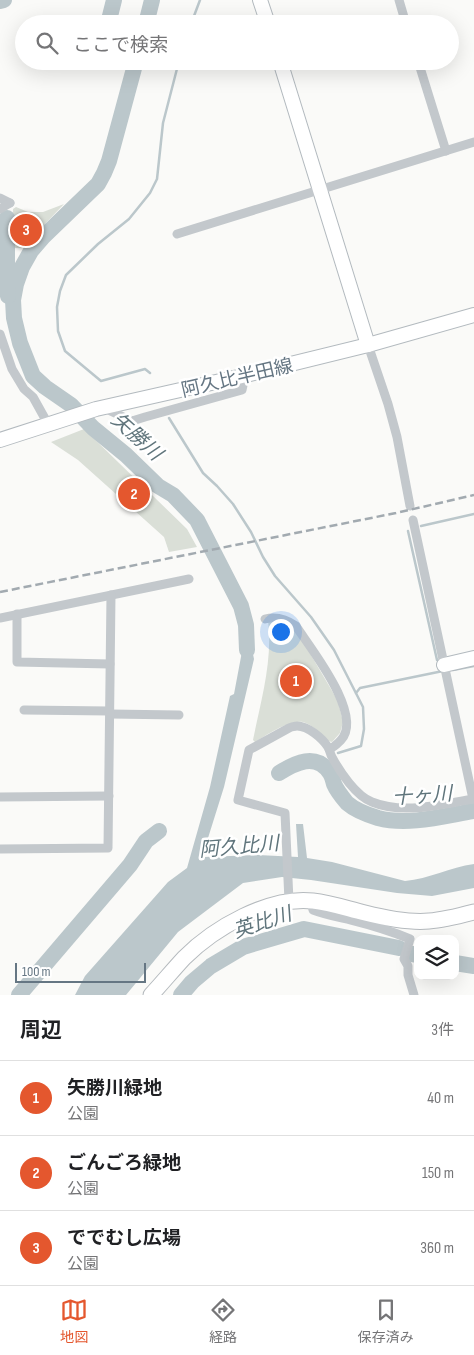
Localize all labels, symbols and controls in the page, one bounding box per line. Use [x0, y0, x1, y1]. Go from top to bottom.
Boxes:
search box [15, 15, 459, 70]
icon: search [33, 29, 61, 57]
text: ここで検索 [73, 34, 168, 57]
pin: 3 [10, 211, 42, 249]
street label: 阿久比半田線 [179, 354, 295, 402]
water label: 矢勝川 [106, 408, 168, 467]
pin: 2 [118, 475, 150, 513]
your location [268, 619, 294, 645]
pin: 1 [280, 662, 312, 700]
water label: 十ヶ川 [391, 782, 455, 810]
water label: 阿久比川 [198, 831, 282, 862]
water label: 英比川 [230, 902, 296, 944]
map controls [414, 935, 459, 980]
button: layers [414, 935, 459, 980]
scale bar [15, 960, 146, 983]
text: 100 m [22, 963, 51, 980]
text: 周辺 [20, 1018, 62, 1043]
text: 3件 [431, 1021, 454, 1040]
text: 矢勝川緑地 [67, 1077, 162, 1100]
text: 1 [33, 1089, 39, 1108]
text: 40 m [427, 1089, 454, 1108]
text: 公園 [67, 1105, 99, 1124]
text: ごんごろ緑地 [67, 1152, 181, 1175]
text: 2 [32, 1164, 40, 1183]
text: 150 m [422, 1164, 454, 1183]
text: 公園 [67, 1180, 99, 1199]
text: ででむし広場 [67, 1227, 181, 1250]
text: 3 [32, 1239, 40, 1258]
text: 360 m [420, 1239, 454, 1258]
text: 公園 [67, 1255, 99, 1274]
tab: 地図 [60, 1296, 88, 1346]
tab: 経路 [209, 1296, 237, 1346]
tab: 保存済み [358, 1296, 414, 1346]

